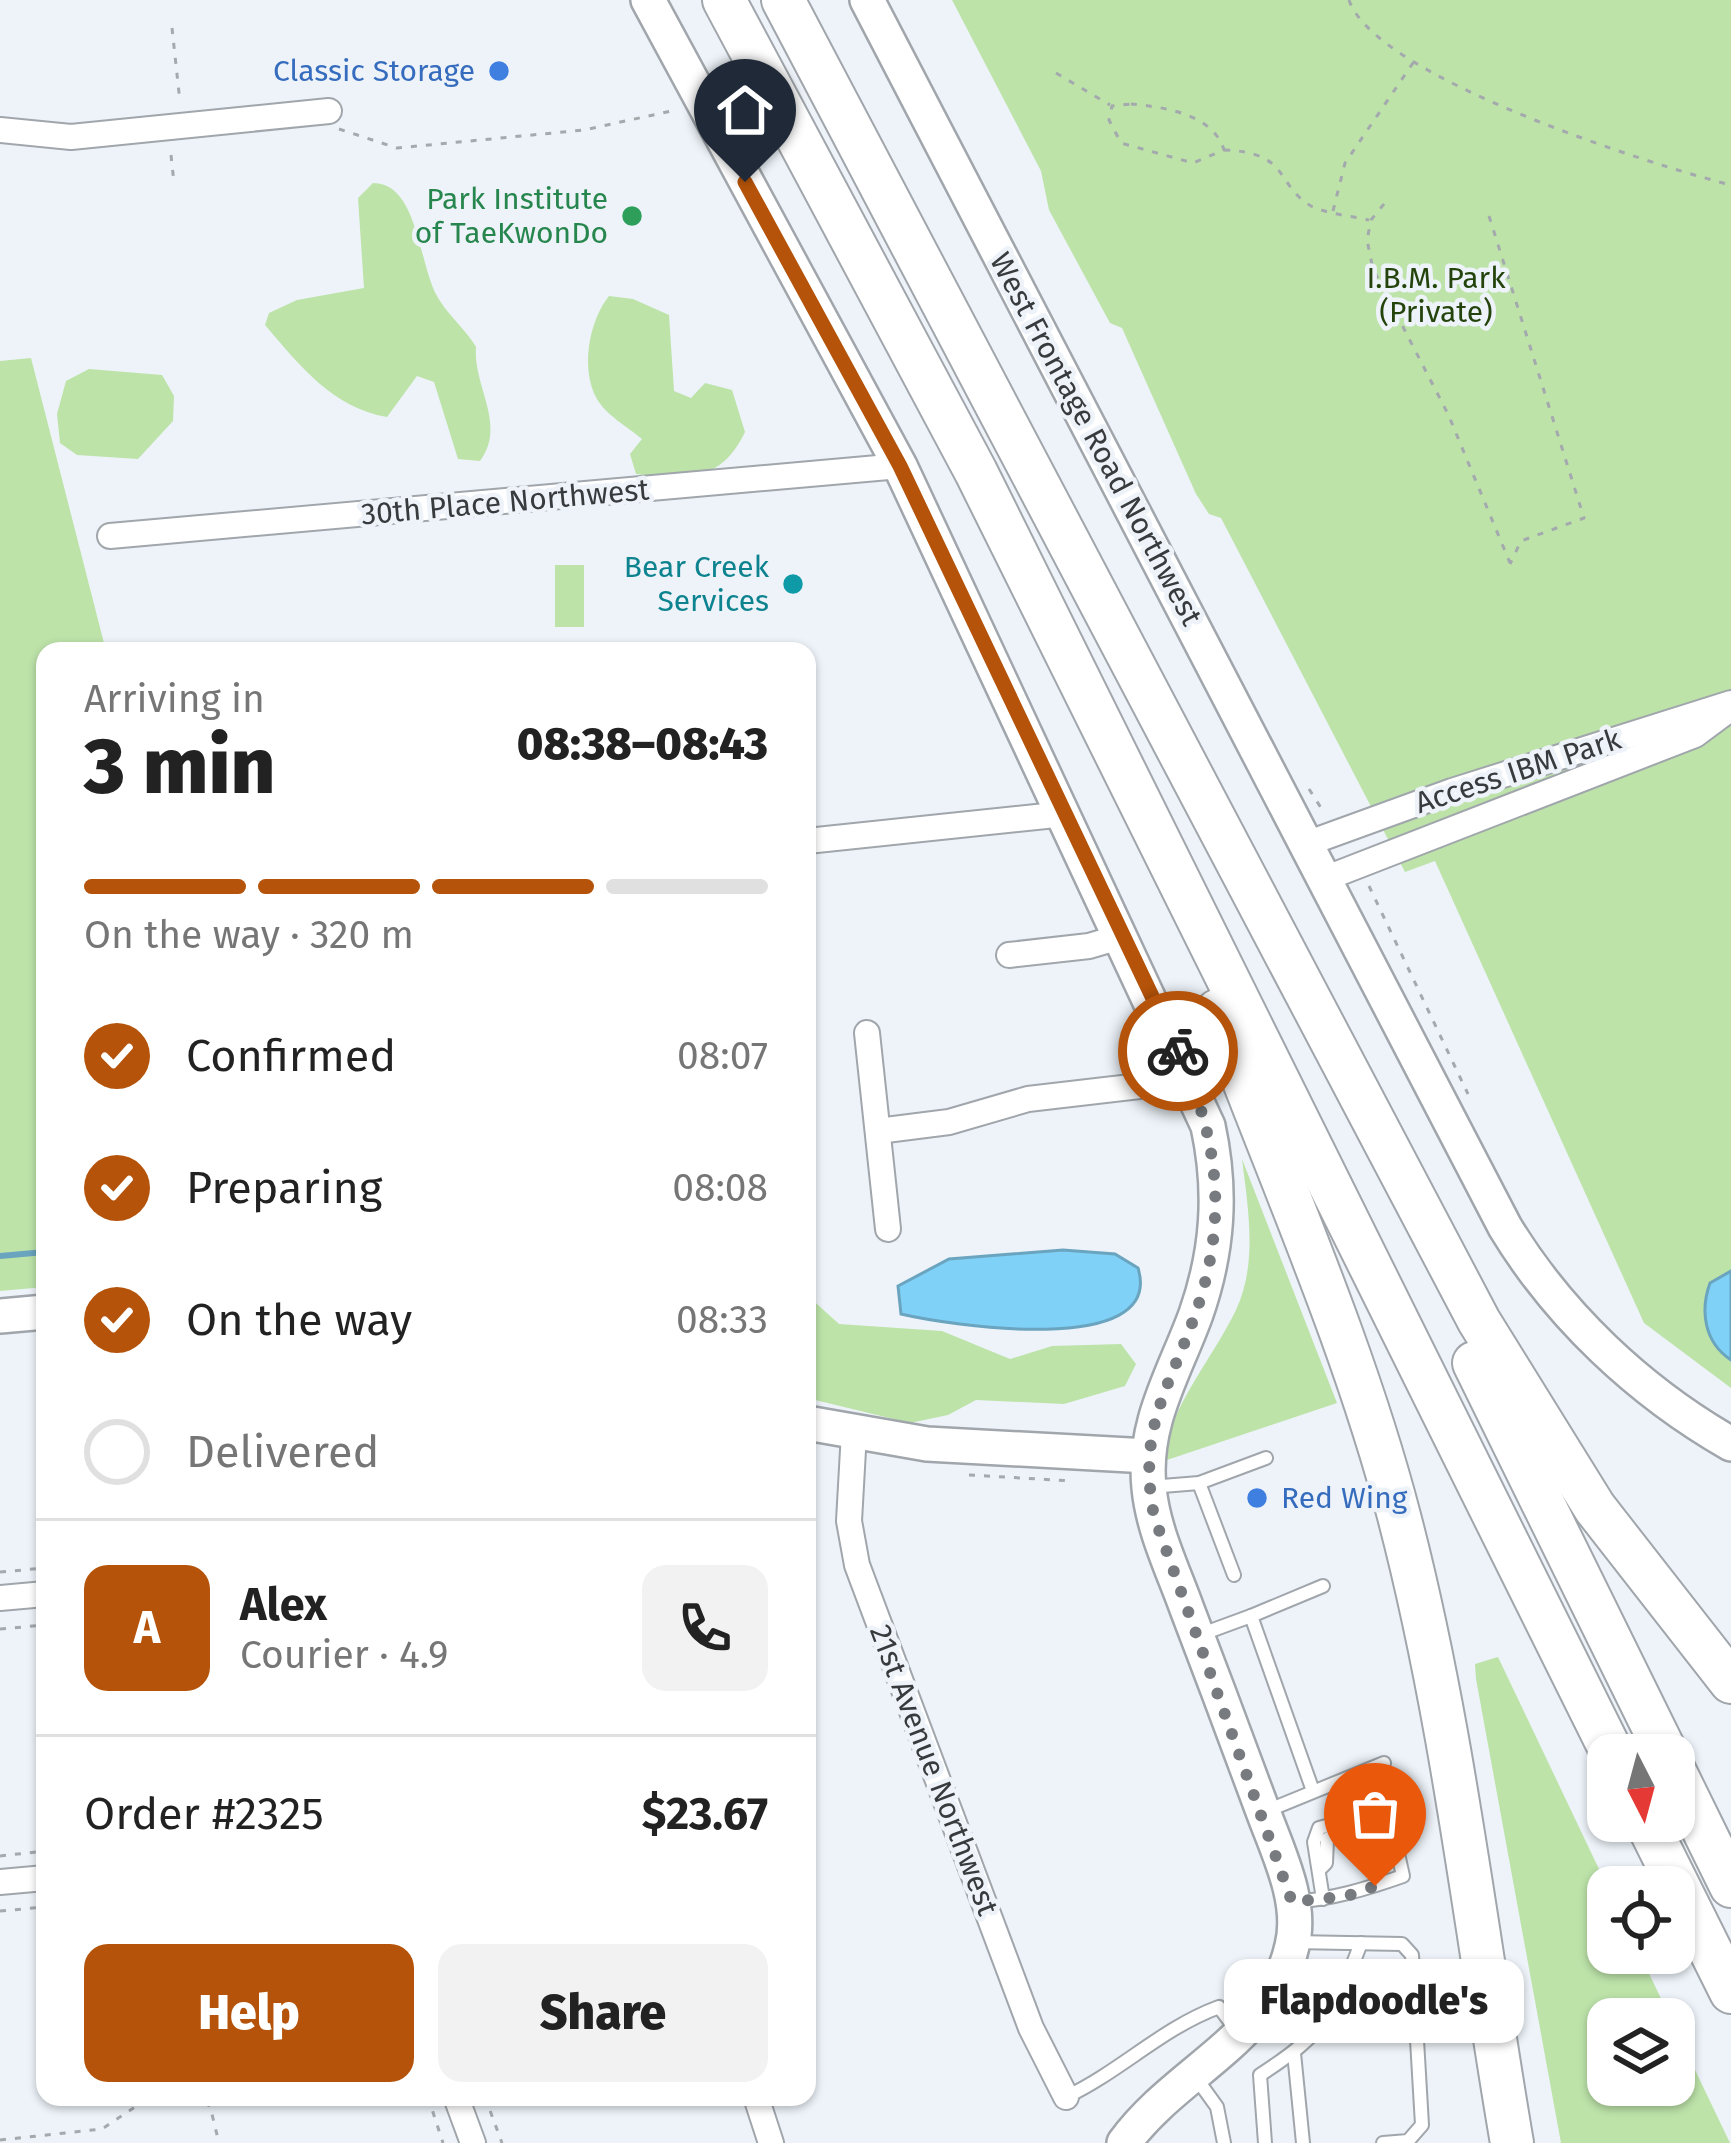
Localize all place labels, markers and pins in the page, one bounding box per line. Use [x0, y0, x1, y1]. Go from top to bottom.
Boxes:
place label: Classic Storage [273, 53, 475, 89]
marker: Classic Storage [486, 58, 512, 84]
pin [694, 59, 796, 182]
place label: Park Institute of TaeKwonDo [415, 181, 608, 251]
marker: Park Institute of TaeKwonDo [619, 203, 645, 229]
place label: Bear Creek Services [624, 549, 770, 619]
marker: Bear Creek Services [780, 571, 806, 597]
place label: Red Wing [1281, 1480, 1408, 1516]
marker: Red Wing [1244, 1485, 1270, 1511]
pin [1324, 1763, 1426, 1886]
callout: Flapdoodle's [1225, 1958, 1525, 2042]

